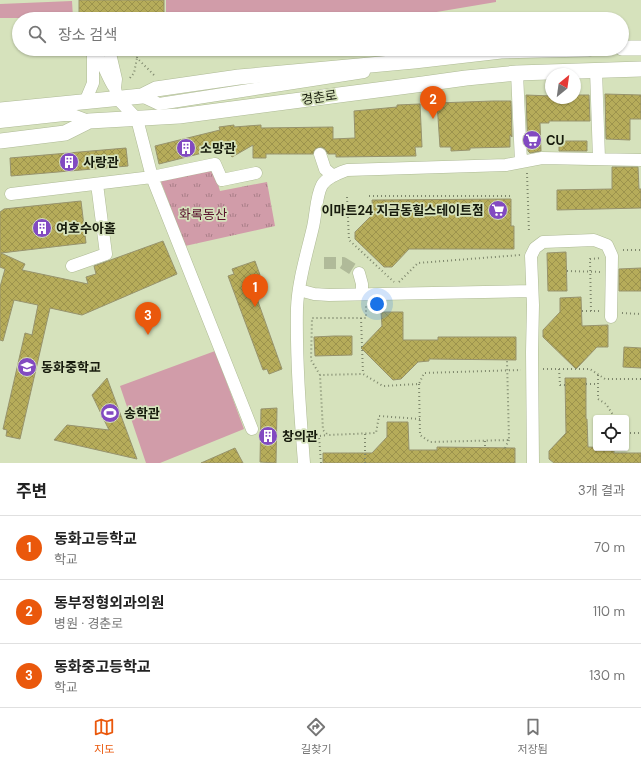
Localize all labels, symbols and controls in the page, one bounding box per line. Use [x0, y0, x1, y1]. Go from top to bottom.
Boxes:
search box [12, 12, 629, 56]
icon: search [26, 23, 48, 45]
text: 장소 검색 [58, 25, 117, 45]
north arrow [545, 68, 581, 104]
pin: 2 [420, 86, 446, 119]
street label: 경춘로 [300, 87, 338, 108]
supermarket icon: CU [521, 129, 543, 151]
place label: CU [546, 132, 565, 149]
building icon: 소망관 [175, 137, 197, 159]
place label: 소망관 [200, 140, 236, 157]
building icon: 사랑관 [58, 151, 80, 173]
place label: 사랑관 [83, 154, 119, 171]
supermarket icon: 이마트24 지금동힐스테이트점 [487, 199, 509, 221]
place label: 이마트24 지금동힐스테이트점 [322, 202, 484, 219]
park label: 화록동산 [179, 206, 227, 223]
building icon: 여호수아홀 [31, 217, 53, 239]
place label: 여호수아홀 [56, 220, 116, 237]
pin: 1 [242, 274, 268, 307]
your location [367, 294, 387, 314]
pin: 3 [135, 302, 161, 335]
school or university icon: 동화중학교 [16, 356, 38, 378]
place label: 동화중학교 [41, 359, 101, 376]
sports icon: 송학관 [99, 402, 121, 424]
place label: 송학관 [124, 405, 160, 422]
map controls [593, 415, 629, 451]
button: locate [593, 415, 629, 451]
building icon: 창의관 [257, 425, 279, 447]
place label: 창의관 [282, 428, 318, 445]
text: 주변 [16, 480, 47, 502]
text: 3개 결과 [578, 482, 625, 499]
text: 동화고등학교 [54, 529, 137, 549]
text: 1 [27, 539, 31, 556]
text: 70 m [594, 539, 625, 556]
text: 학교 [54, 551, 78, 568]
text: 동부정형외과의원 [54, 593, 164, 613]
text: 2 [25, 603, 33, 620]
text: 110 m [593, 603, 625, 620]
text: 병원 · 경춘로 [54, 615, 123, 632]
text: 동화중고등학교 [54, 657, 151, 677]
text: 3 [25, 667, 33, 684]
text: 130 m [589, 667, 625, 684]
text: 학교 [54, 679, 78, 696]
tab: 지도 [93, 716, 115, 756]
tab: 길찾기 [301, 716, 331, 756]
tab: 저장됨 [518, 716, 548, 756]

